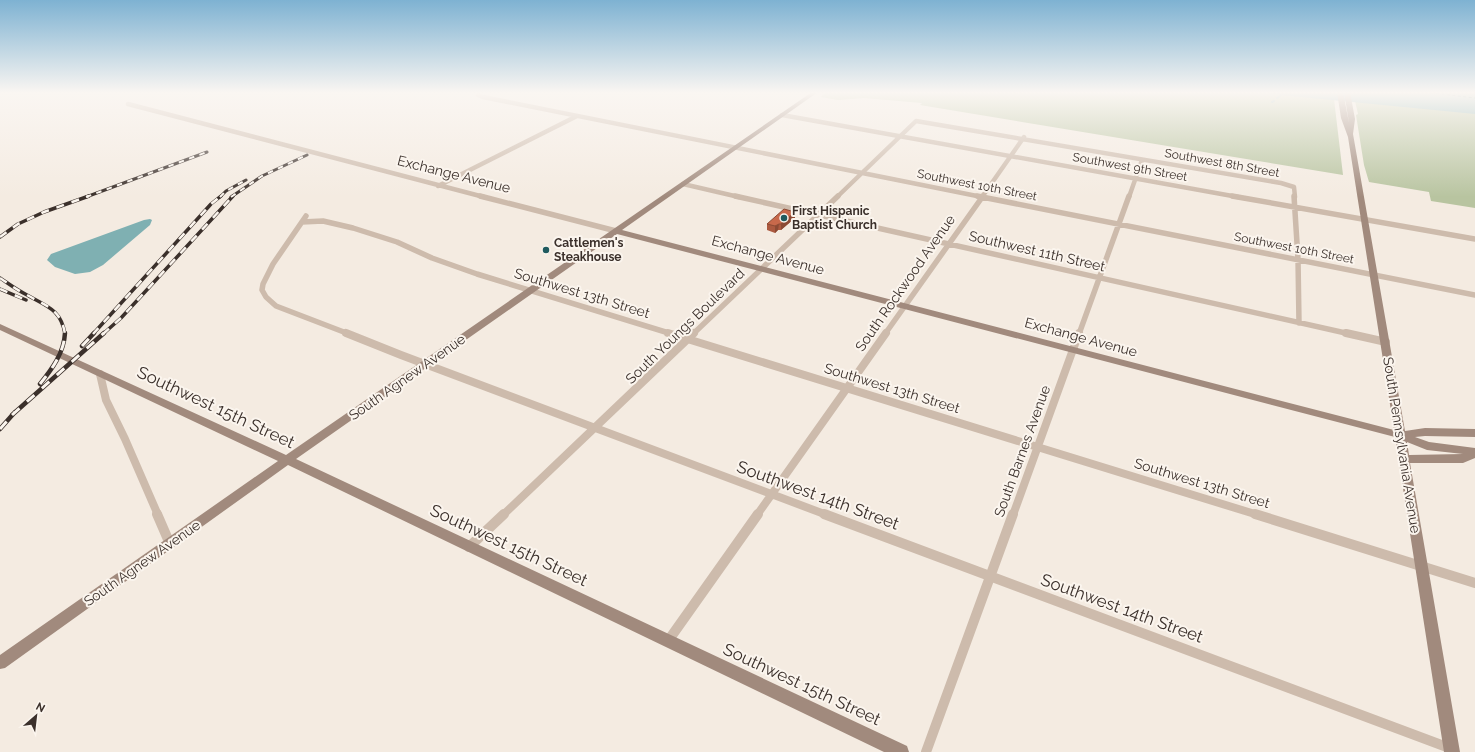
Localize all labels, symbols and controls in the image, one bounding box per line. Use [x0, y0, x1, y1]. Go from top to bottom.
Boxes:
street label: Southwest 8th Street [1163, 146, 1281, 180]
street label: Southwest 9th Street [1072, 150, 1188, 184]
street label: Exchange Avenue [396, 152, 512, 196]
street label: Southwest 10th Street [916, 167, 1038, 203]
place label: First Hispanic Baptist Church [792, 204, 877, 232]
street label: South Rockwood Avenue [852, 212, 958, 354]
marker: First Hispanic Baptist Church [779, 213, 789, 223]
street label: Southwest 11th Street [967, 228, 1107, 275]
street label: Southwest 10th Street [1233, 230, 1355, 266]
street label: Exchange Avenue [710, 232, 826, 278]
place label: Cattlemen's Steakhouse [554, 236, 623, 264]
marker: Cattlemen's Steakhouse [541, 245, 551, 255]
street label: Southwest 13th Street [512, 265, 652, 321]
street label: South Youngs Boulevard [622, 265, 748, 387]
street label: Exchange Avenue [1023, 314, 1139, 360]
street label: South Agnew Avenue [346, 331, 468, 423]
street label: South Pennsylvania Avenue [1380, 356, 1424, 534]
street label: Southwest 13th Street [822, 360, 962, 416]
street label: Southwest 15th Street [134, 362, 298, 452]
street label: South Barnes Avenue [991, 383, 1053, 519]
street label: Southwest 13th Street [1132, 455, 1272, 511]
street label: Southwest 14th Street [734, 456, 902, 534]
street label: Southwest 15th Street [427, 500, 591, 590]
street label: South Agnew Avenue [81, 517, 203, 609]
street label: Southwest 14th Street [1038, 569, 1206, 647]
street label: Southwest 15th Street [720, 639, 884, 729]
north arrow [16, 696, 56, 736]
text: N [34, 700, 47, 715]

